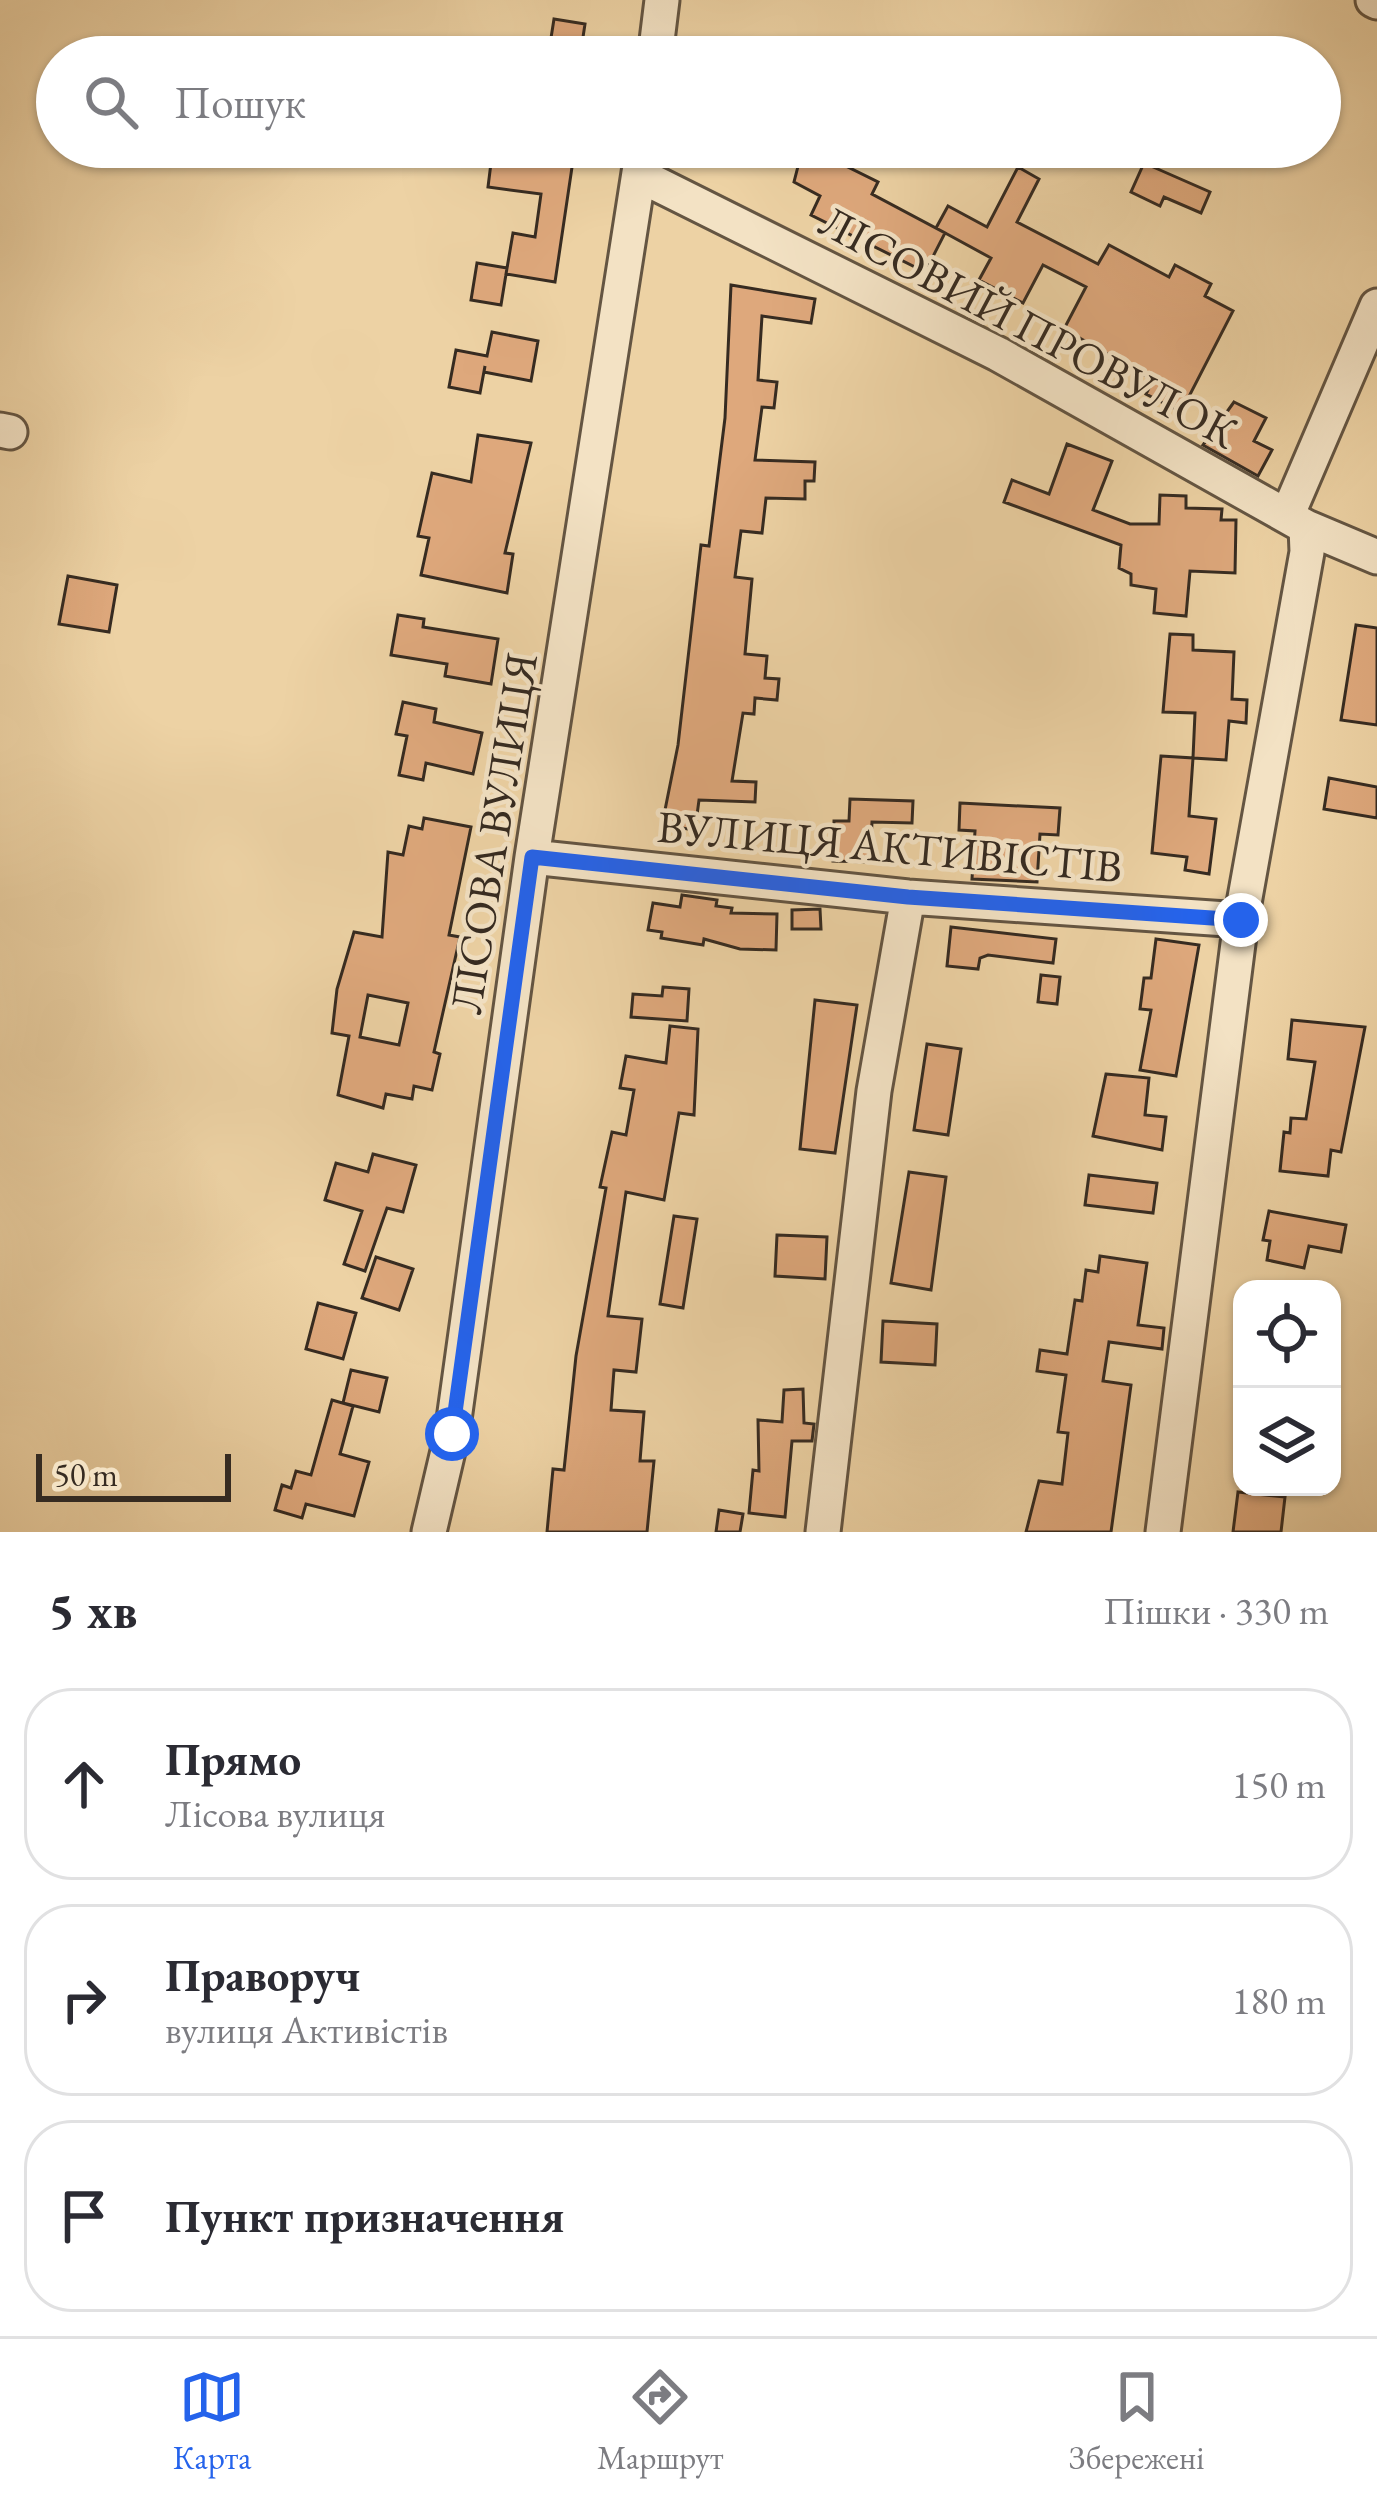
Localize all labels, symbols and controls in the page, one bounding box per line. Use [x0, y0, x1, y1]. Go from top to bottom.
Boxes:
search box [36, 36, 1341, 168]
icon: search [78, 69, 144, 135]
text: Пошук [174, 73, 306, 131]
street label: ЛІСОВИЙ ПРОВУЛОК [810, 191, 1248, 461]
street label: ЛІСОВА ВУЛИЦЯ [436, 648, 550, 1018]
street label: ВУЛИЦЯ АКТИВІСТІВ [655, 797, 1125, 895]
route end [1214, 893, 1268, 947]
map controls [1233, 1280, 1341, 1496]
button: locate [1233, 1280, 1341, 1388]
button: layers [1233, 1388, 1341, 1496]
route start [425, 1407, 479, 1461]
scale bar [36, 1448, 231, 1501]
text: 50 m [54, 1453, 118, 1496]
text: 5 хв [48, 1577, 137, 1643]
text: Пішки · 330 m [1103, 1585, 1329, 1636]
text: Прямо [165, 1730, 301, 1788]
icon: ahead [51, 1751, 117, 1817]
text: 150 m [1232, 1759, 1326, 1810]
text: Лісова вулиця [165, 1788, 385, 1839]
text: Праворуч [165, 1946, 360, 2004]
icon: right [51, 1967, 117, 2033]
text: 180 m [1232, 1975, 1326, 2026]
text: вулиця Активістів [165, 2004, 448, 2055]
icon: arrive [51, 2183, 117, 2249]
text: Пункт призначення [165, 2187, 564, 2245]
tab: Карта [173, 2364, 252, 2479]
tab: Маршрут [597, 2364, 723, 2479]
tab: Збережені [1069, 2364, 1204, 2479]

